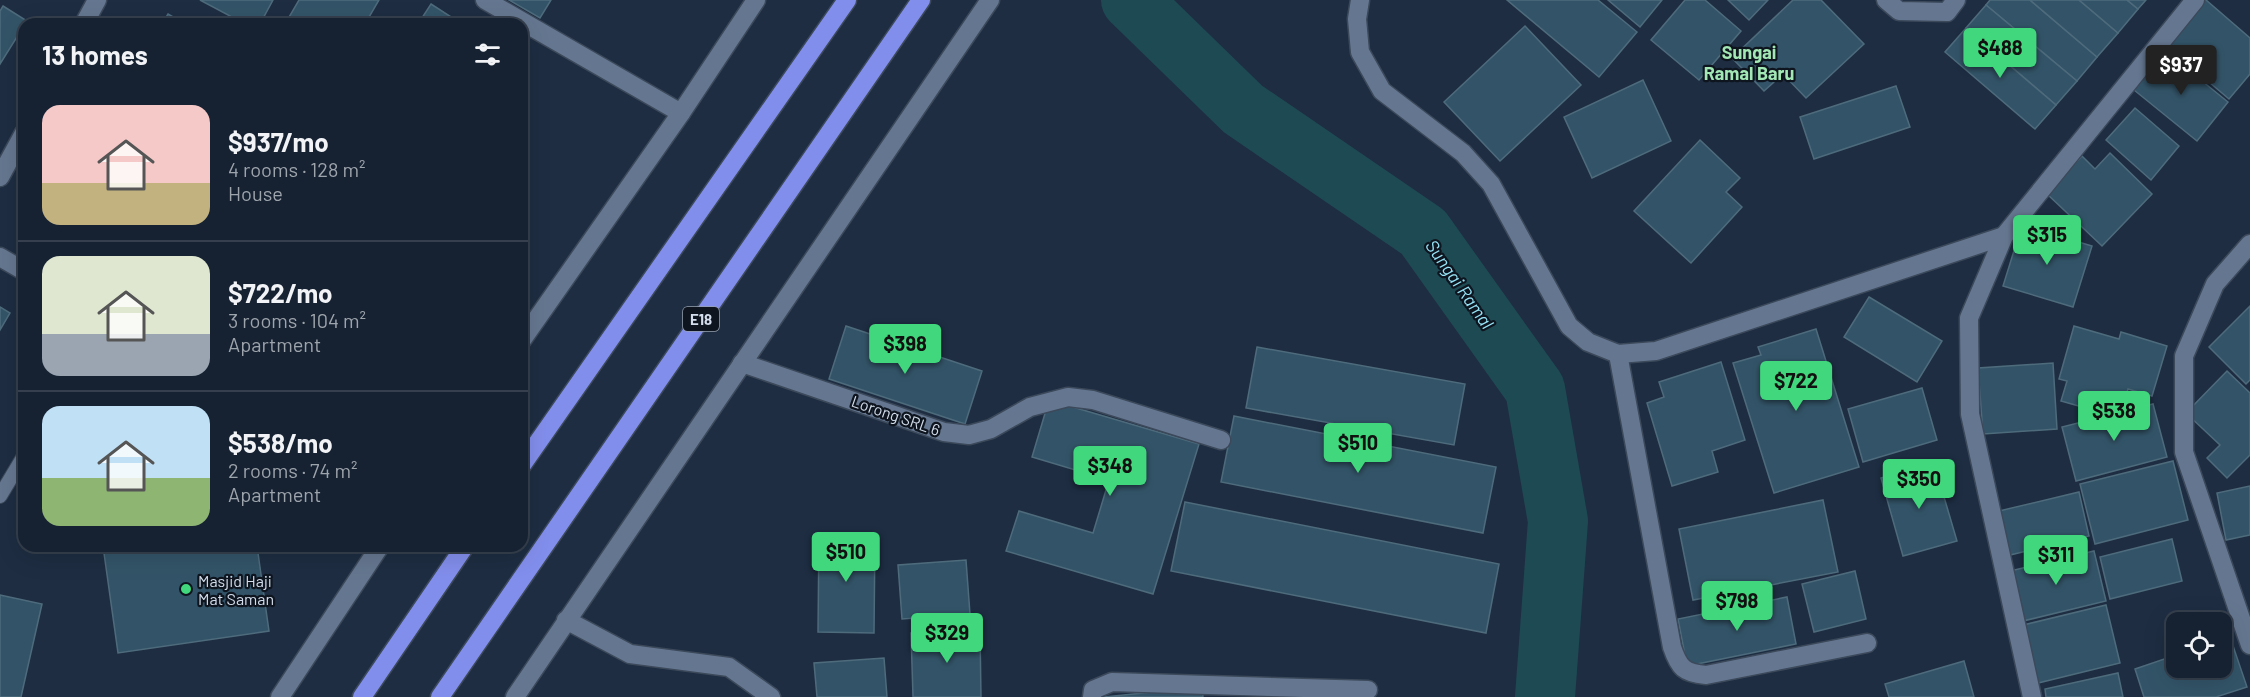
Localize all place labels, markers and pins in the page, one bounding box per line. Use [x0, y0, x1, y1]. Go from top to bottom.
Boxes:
pin: $488 [1964, 28, 2036, 79]
pin: $937 [2145, 45, 2217, 96]
pin: $315 [2011, 215, 2083, 266]
pin: $398 [869, 324, 941, 375]
pin: $722 [1760, 361, 1832, 412]
pin: $538 [2078, 391, 2150, 442]
pin: $510 [1322, 423, 1394, 474]
pin: $348 [1074, 446, 1146, 497]
pin: $350 [1883, 459, 1955, 510]
pin: $510 [810, 532, 882, 583]
pin: $311 [2020, 535, 2092, 586]
place label: Masjid Haji Mat Saman [198, 571, 274, 608]
pin: $798 [1701, 581, 1773, 632]
marker: Masjid Haji Mat Saman [179, 582, 193, 596]
pin: $329 [911, 613, 983, 664]

